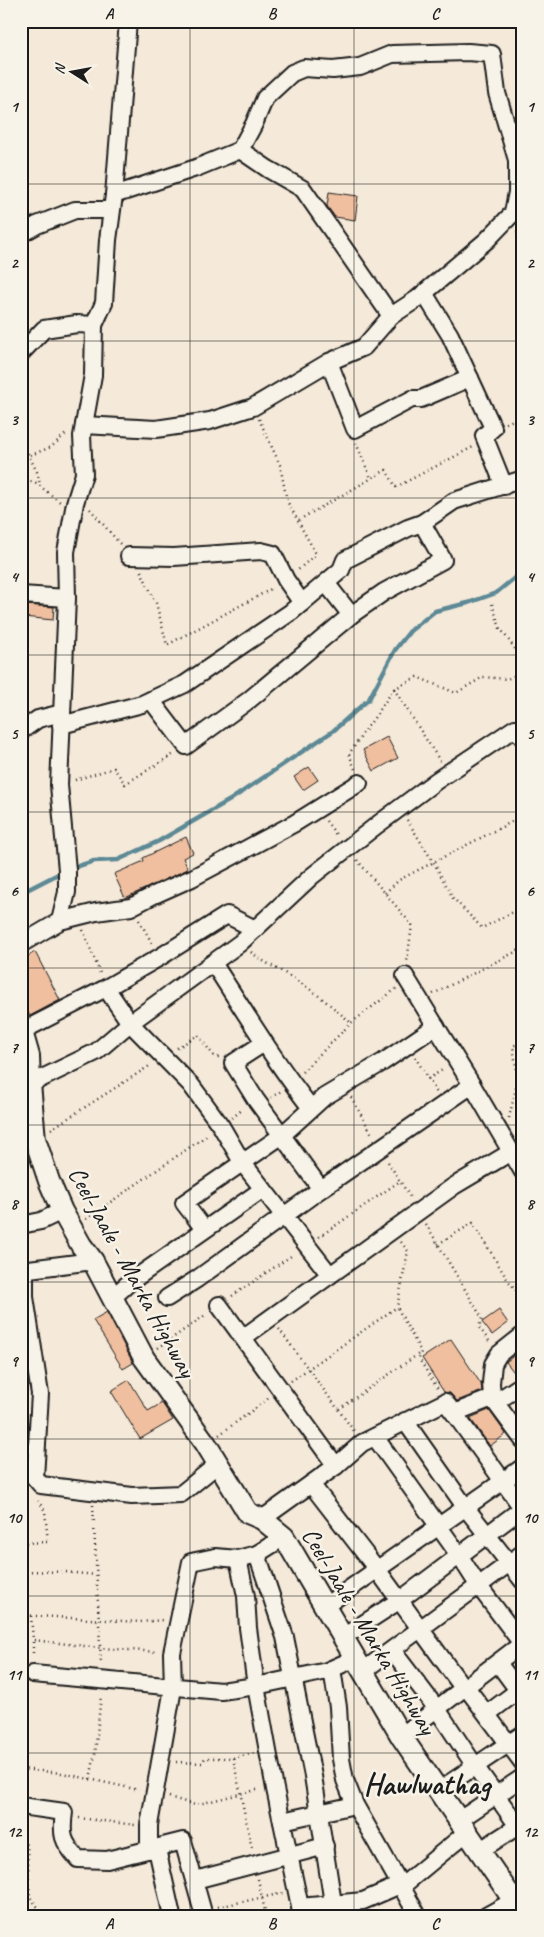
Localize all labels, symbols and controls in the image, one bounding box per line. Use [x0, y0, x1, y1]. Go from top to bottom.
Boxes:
text: A [105, 4, 115, 24]
text: B [268, 4, 278, 24]
text: C [431, 4, 441, 24]
north arrow [48, 48, 98, 98]
text: N [51, 61, 69, 75]
text: 1 [10, 97, 19, 117]
text: 1 [526, 97, 535, 117]
text: 2 [10, 253, 19, 273]
text: 2 [526, 253, 535, 273]
text: 3 [10, 410, 19, 430]
text: 3 [526, 410, 535, 430]
text: 4 [10, 567, 19, 587]
text: 4 [526, 567, 535, 587]
text: 5 [11, 724, 20, 744]
text: 5 [527, 724, 536, 744]
text: 6 [10, 881, 19, 901]
text: 6 [526, 881, 535, 901]
text: 7 [10, 1038, 19, 1058]
text: 7 [526, 1038, 535, 1058]
street label: Ceel-Jaale - Marka Highway [61, 1161, 204, 1385]
text: 8 [10, 1194, 19, 1214]
text: 8 [526, 1194, 535, 1214]
text: 9 [10, 1351, 19, 1371]
text: 9 [526, 1351, 535, 1371]
text: 10 [7, 1508, 23, 1528]
text: 10 [523, 1508, 539, 1528]
street label: Ceel-Jaale - Marka Highway [294, 1522, 445, 1743]
text: 11 [7, 1665, 23, 1685]
text: 11 [523, 1665, 539, 1685]
district label: Hawlwathag [364, 1765, 492, 1803]
text: 12 [7, 1822, 23, 1842]
text: 12 [523, 1822, 539, 1842]
text: A [105, 1914, 115, 1934]
text: B [268, 1914, 278, 1934]
text: C [431, 1914, 441, 1934]

